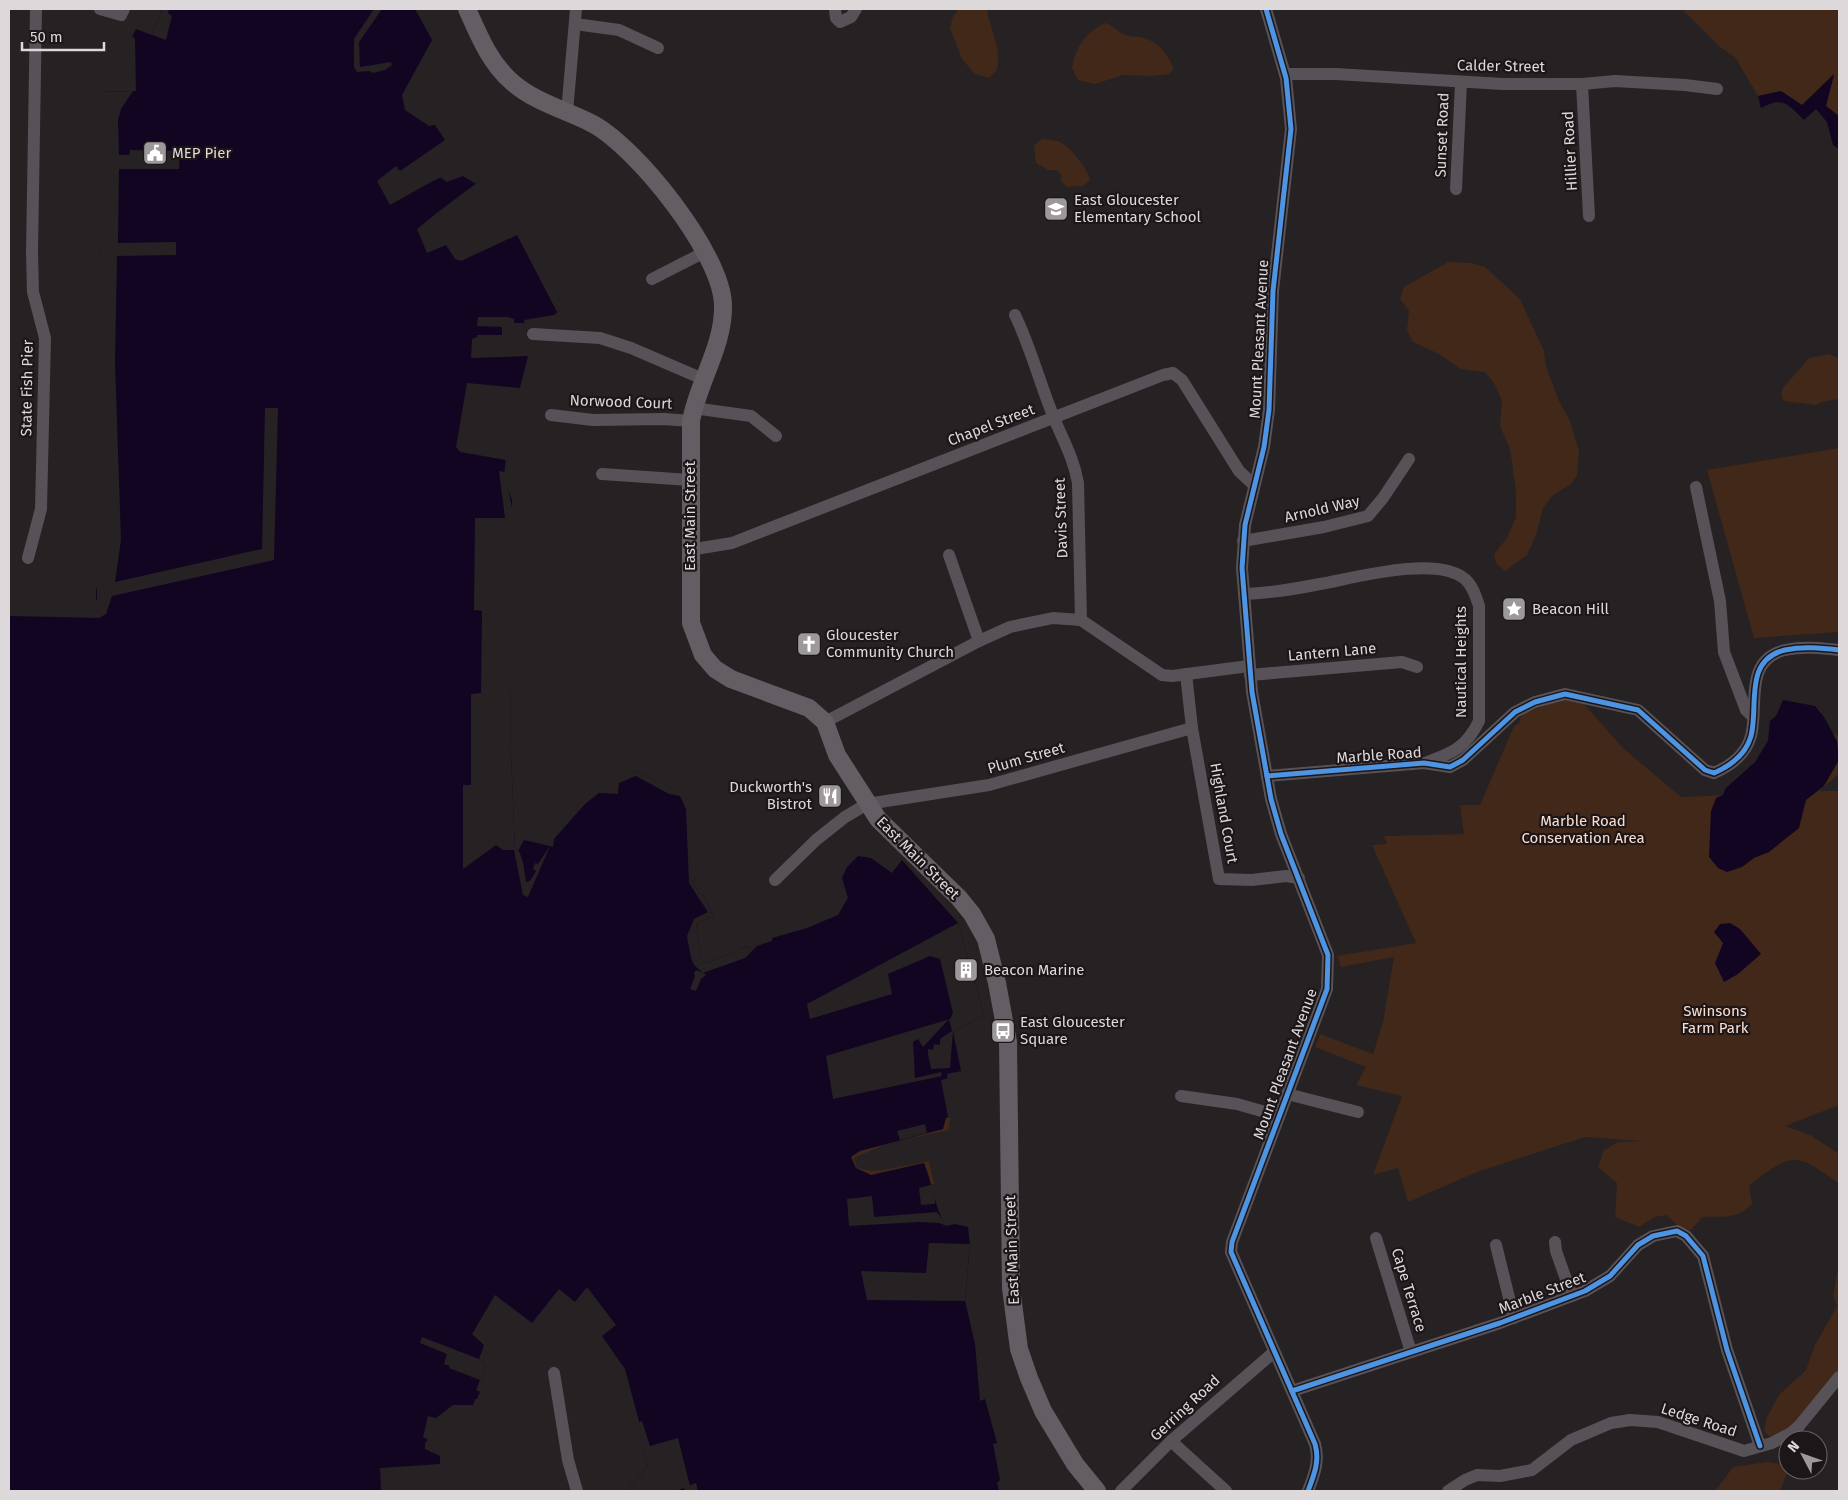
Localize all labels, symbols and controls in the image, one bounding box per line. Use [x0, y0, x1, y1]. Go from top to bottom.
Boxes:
scale bar [22, 20, 105, 52]
text: 50 m [30, 28, 63, 46]
street label: Calder Street [1457, 56, 1546, 76]
street label: Sunset Road [1432, 92, 1452, 178]
street label: Hillier Road [1559, 111, 1581, 191]
public building icon: MEP Pier [142, 140, 168, 166]
place label: MEP Pier [172, 144, 232, 162]
place label: East Gloucester Elementary School [1074, 191, 1202, 226]
school or university icon: East Gloucester Elementary School [1043, 196, 1069, 222]
street label: Mount Pleasant Avenue [1246, 259, 1272, 419]
street label: State Fish Pier [17, 339, 37, 437]
street label: Norwood Court [569, 391, 673, 413]
street label: Chapel Street [945, 400, 1037, 450]
street label: East Main Street [681, 461, 699, 571]
street label: Davis Street [1051, 477, 1071, 559]
street label: Arnold Way [1283, 491, 1362, 526]
place icon: Beacon Hill [1501, 596, 1527, 622]
place label: Beacon Hill [1532, 600, 1610, 618]
street label: Nautical Heights [1452, 606, 1470, 718]
place label: Gloucester Community Church [826, 626, 954, 661]
church icon: Gloucester Community Church [796, 631, 822, 657]
street label: Lantern Lane [1287, 639, 1377, 665]
street label: Plum Street [985, 738, 1067, 778]
street label: Marble Road [1336, 743, 1422, 767]
street label: Highland Court [1206, 761, 1242, 865]
place label: Duckworth's Bistrot [729, 778, 813, 813]
restaurant icon: Duckworth's Bistrot [817, 783, 843, 809]
park label: Marble Road Conservation Area [1521, 812, 1645, 847]
street label: East Main Street [873, 813, 964, 904]
building icon: Beacon Marine [953, 957, 979, 983]
place label: Beacon Marine [984, 961, 1085, 979]
street label: Mount Pleasant Avenue [1249, 986, 1321, 1142]
park label: Swinsons Farm Park [1682, 1002, 1749, 1037]
place label: East Gloucester Square [1020, 1013, 1125, 1048]
bus stop icon: East Gloucester Square [990, 1018, 1016, 1044]
street label: East Main Street [1001, 1194, 1023, 1305]
street label: Cape Terrace [1388, 1246, 1430, 1334]
street label: Marble Street [1496, 1268, 1589, 1318]
street label: Gerring Road [1146, 1371, 1224, 1445]
street label: Ledge Road [1659, 1399, 1739, 1441]
north arrow [1778, 1430, 1828, 1480]
text: N [1784, 1438, 1803, 1456]

